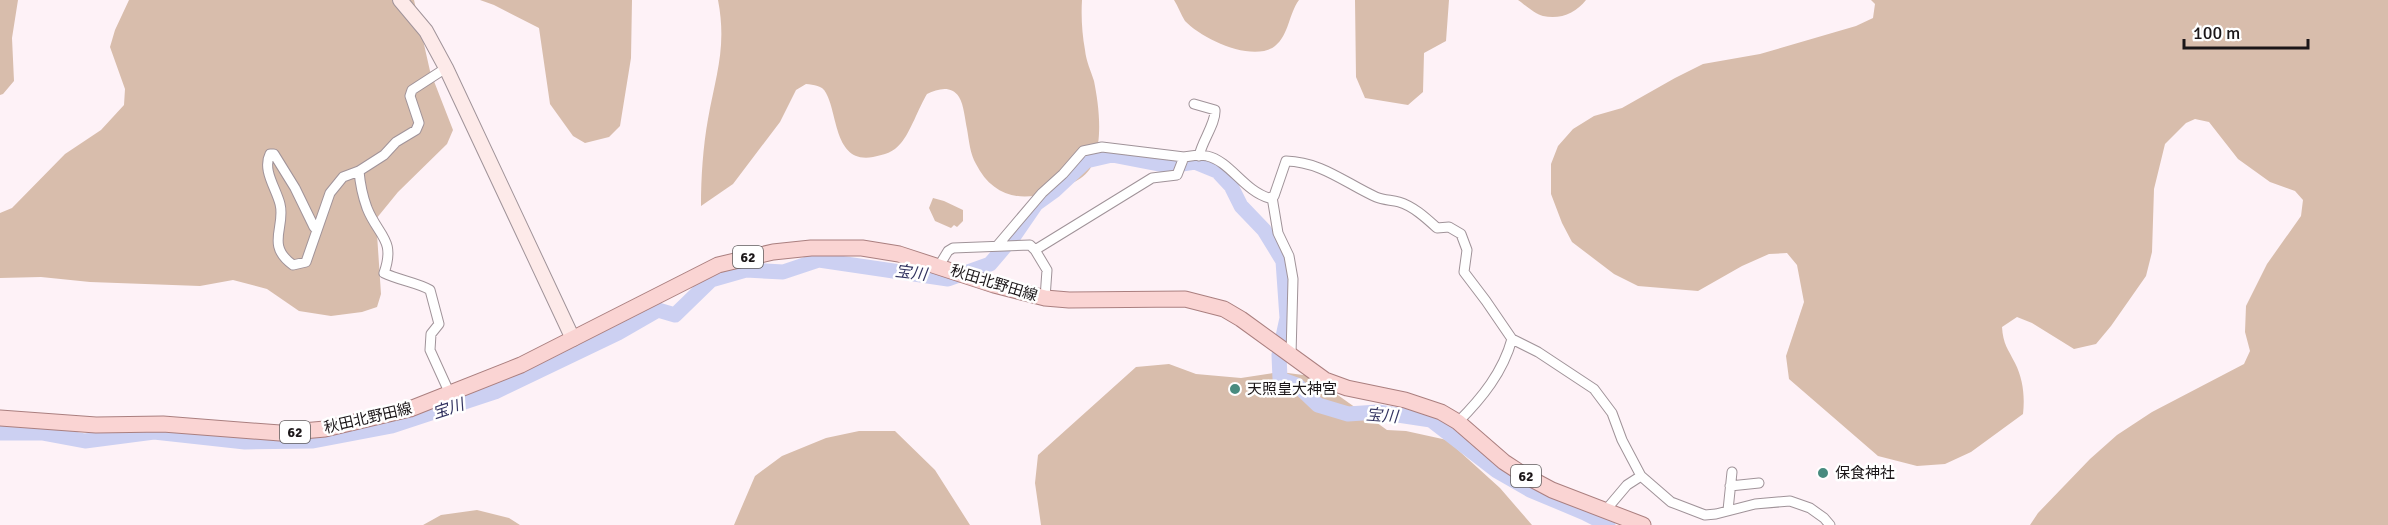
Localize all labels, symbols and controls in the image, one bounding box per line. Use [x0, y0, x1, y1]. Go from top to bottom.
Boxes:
scale bar [2184, 12, 2308, 50]
text: 100 m [2193, 22, 2240, 44]
road number: 62 [733, 246, 763, 268]
water label: 宝川 [894, 261, 930, 285]
street label: 秋田北野田線 [948, 261, 1040, 305]
place label: 天照皇大神宮 [1247, 380, 1337, 398]
marker: 天照皇大神宮 [1228, 382, 1242, 396]
water label: 宝川 [430, 394, 469, 423]
street label: 秋田北野田線 [322, 399, 414, 437]
water label: 宝川 [1365, 405, 1401, 427]
road number: 62 [280, 421, 310, 443]
place label: 保食神社 [1835, 464, 1895, 482]
road number: 62 [1511, 465, 1541, 487]
marker: 保食神社 [1816, 466, 1830, 480]

